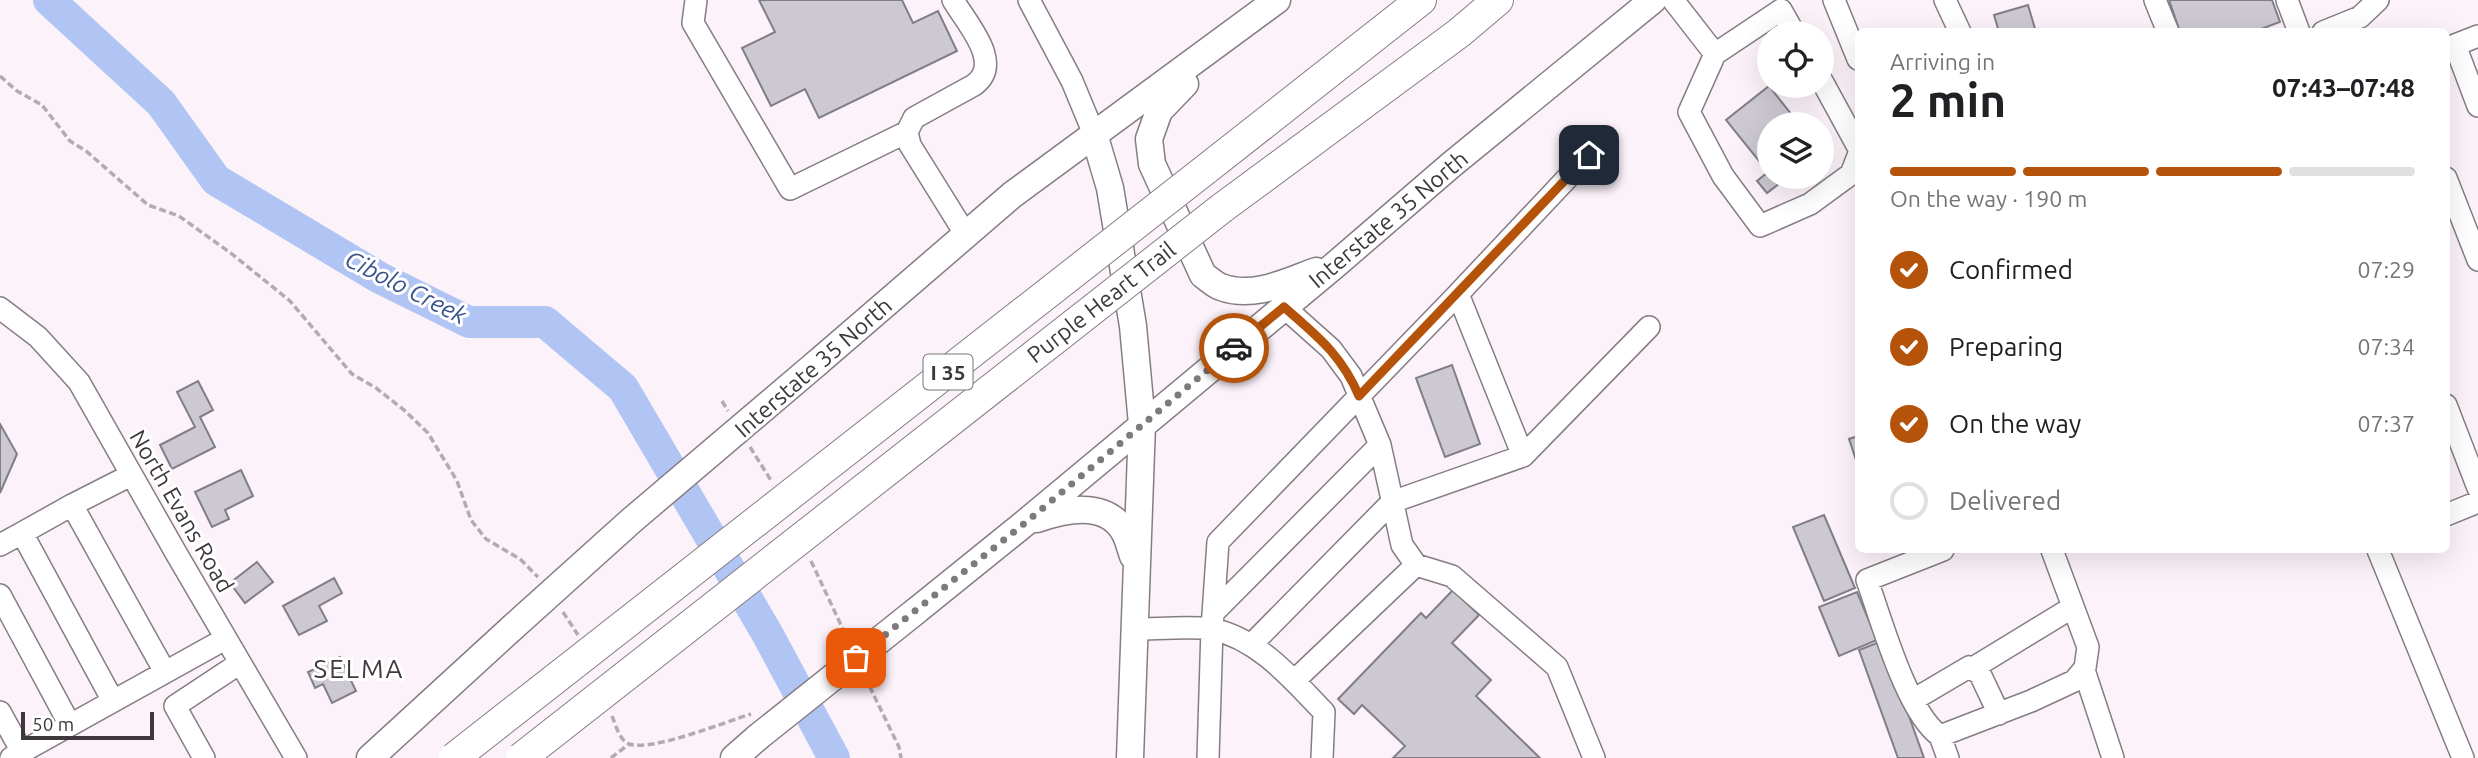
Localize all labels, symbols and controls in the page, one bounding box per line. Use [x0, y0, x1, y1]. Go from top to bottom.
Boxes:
map controls [1757, 21, 1834, 189]
button: locate [1757, 21, 1834, 98]
text: Arriving in [1890, 49, 1995, 74]
text: 07:43–07:48 [2272, 73, 2415, 102]
text: 2 min [1890, 74, 2006, 126]
button: layers [1757, 112, 1834, 189]
pin [1559, 125, 1619, 185]
icon: home [1570, 136, 1608, 174]
street label: Interstate 35 North [1304, 145, 1472, 293]
text: On the way · 190 m [1890, 186, 2087, 211]
street label: Purple Heart Trail [1022, 237, 1180, 367]
water label: Cibolo Creek [341, 245, 472, 329]
icon: check [1890, 251, 1928, 289]
text: Confirmed [1949, 255, 2073, 284]
text: 07:29 [2357, 257, 2415, 282]
street label: Interstate 35 North [730, 292, 896, 442]
courier [1199, 313, 1269, 383]
icon: check [1890, 328, 1928, 366]
icon: car [1215, 329, 1253, 367]
text: Preparing [1949, 332, 2063, 361]
text: 07:34 [2357, 334, 2415, 359]
road number: I 35 [923, 354, 972, 390]
icon: check [1890, 405, 1928, 443]
text: On the way [1949, 409, 2081, 438]
text: 07:37 [2357, 411, 2415, 436]
street label: North Evans Road [125, 425, 239, 597]
text: Delivered [1949, 486, 2061, 515]
pin [826, 628, 886, 688]
icon: bag [837, 639, 875, 677]
district label: SELMA [314, 654, 404, 683]
scale bar [21, 709, 154, 741]
text: 50 m [32, 713, 74, 735]

